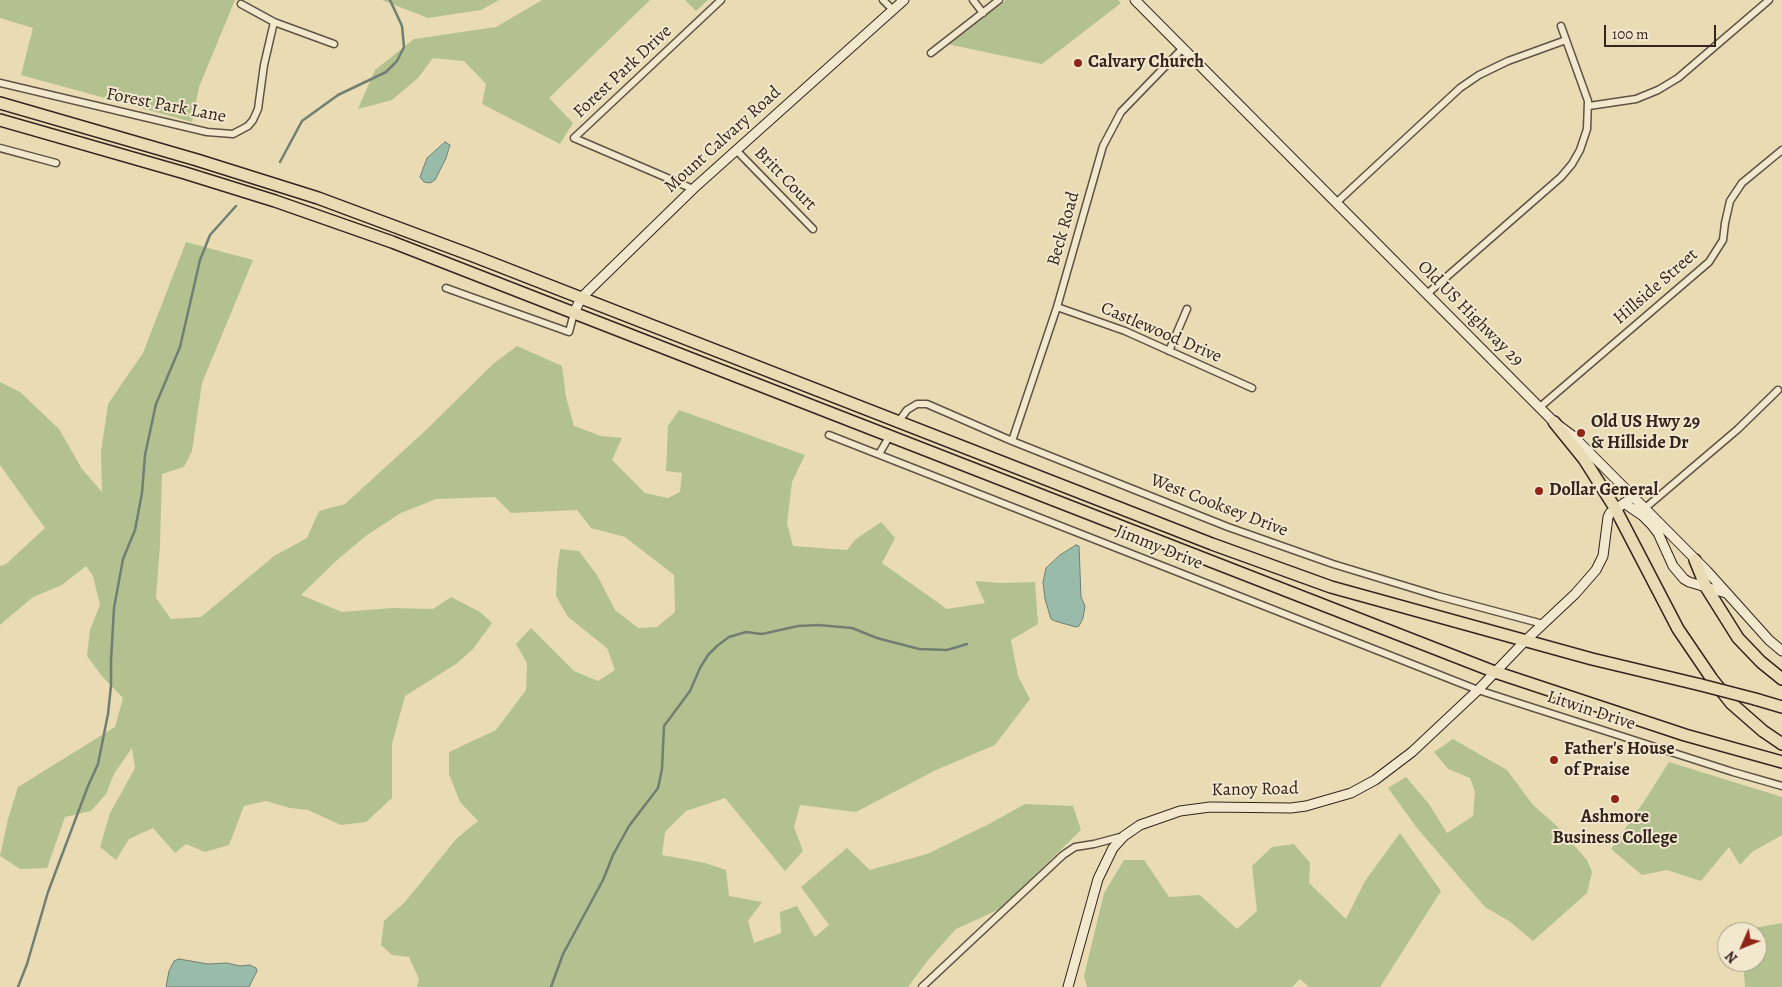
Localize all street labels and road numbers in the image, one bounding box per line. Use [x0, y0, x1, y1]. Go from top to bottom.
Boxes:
street label: Forest Park Drive [569, 21, 677, 123]
street label: Mount Calvary Road [660, 82, 786, 198]
street label: Forest Park Lane [104, 84, 228, 128]
street label: Britt Court [749, 143, 821, 215]
street label: Beck Road [1043, 189, 1085, 269]
street label: Hillside Street [1609, 244, 1703, 330]
street label: Old US Highway 29 [1413, 257, 1527, 371]
street label: Castlewood Drive [1097, 298, 1225, 368]
street label: West Cooksey Drive [1147, 470, 1291, 542]
street label: Jimmy Drive [1112, 521, 1206, 575]
street label: Litwin Drive [1544, 687, 1638, 735]
street label: Kanoy Road [1211, 778, 1299, 802]

